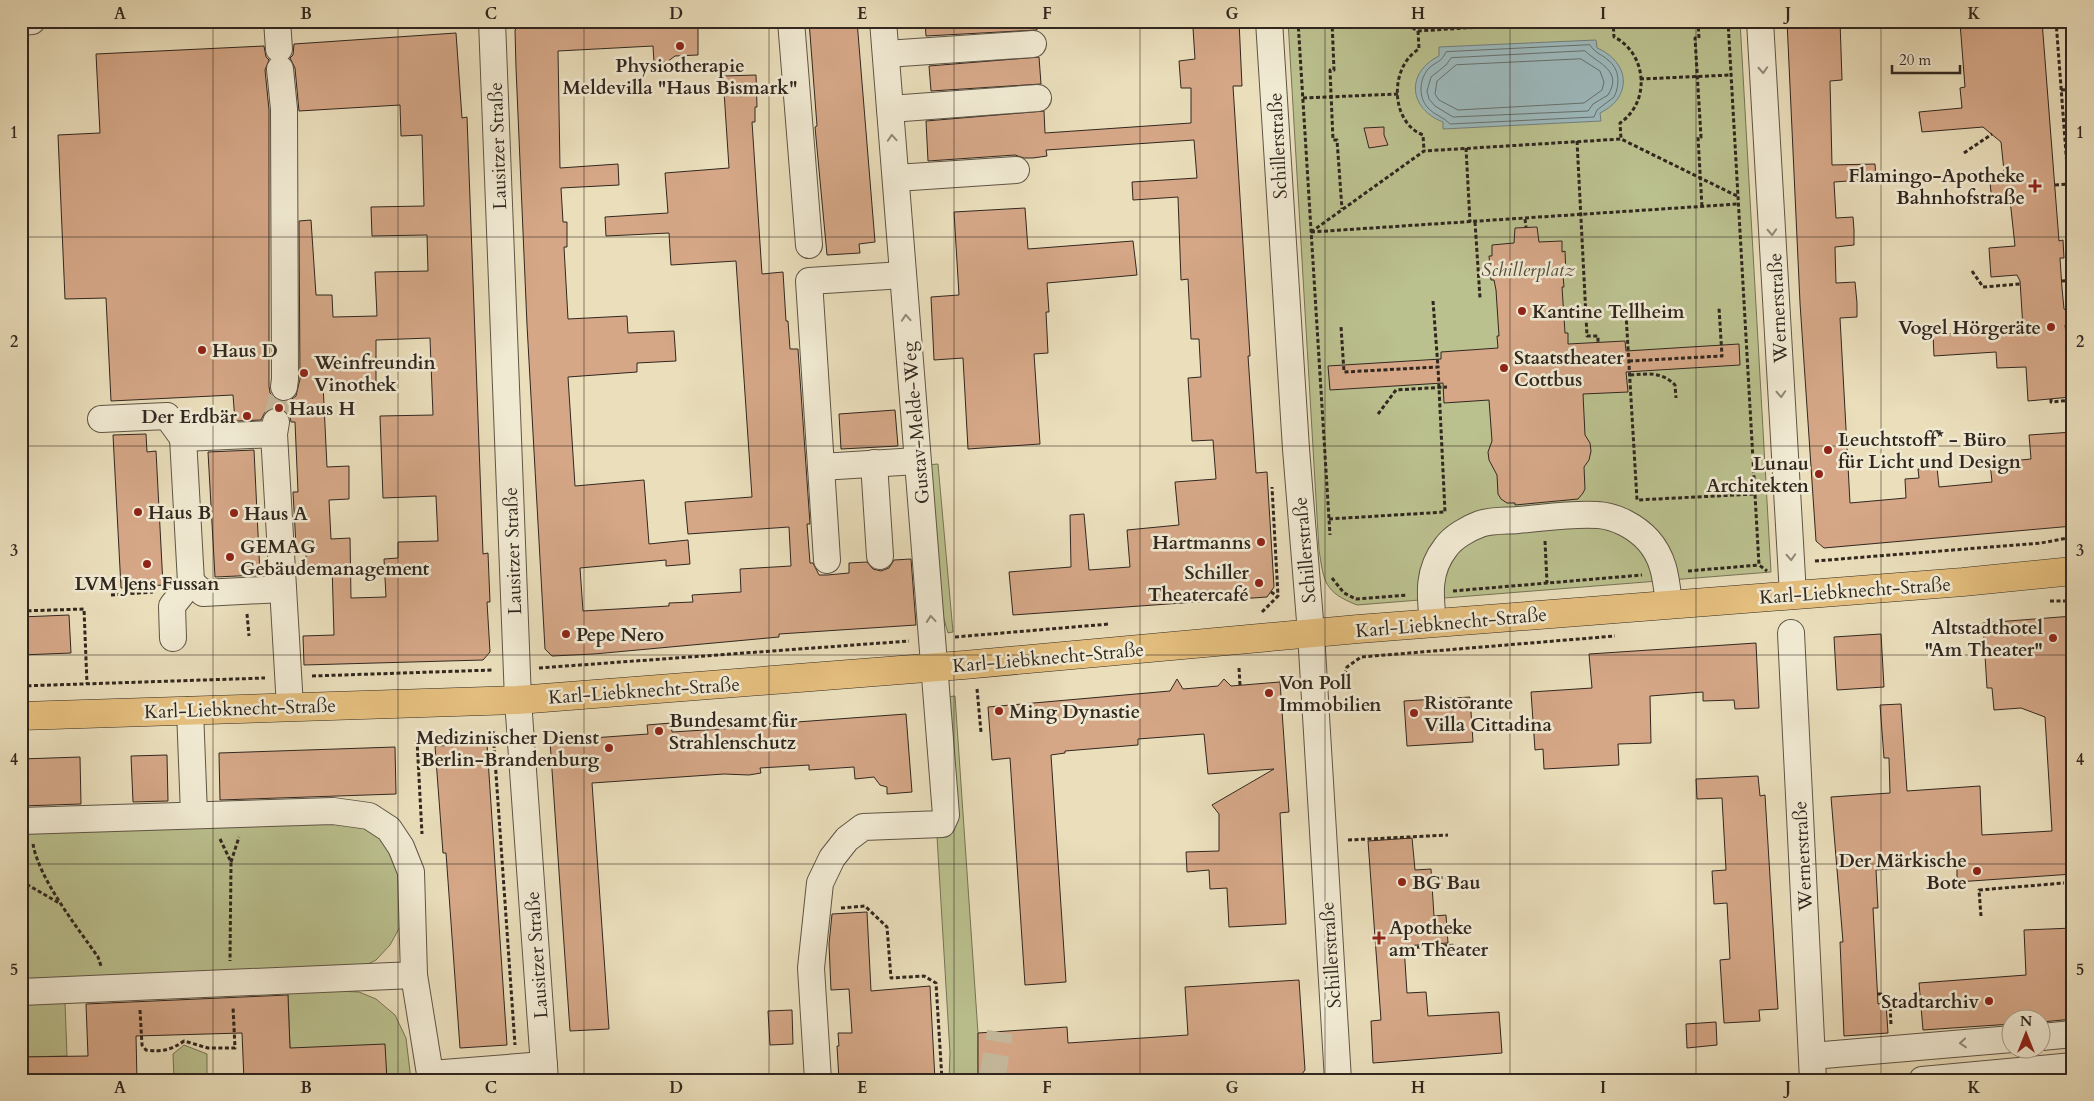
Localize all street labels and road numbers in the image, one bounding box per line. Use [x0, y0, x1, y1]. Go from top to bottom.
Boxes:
street label: Lausitzer Straße [483, 82, 513, 210]
street label: Schillerstraße [1262, 92, 1294, 200]
street label: Wernerstraße [1762, 252, 1794, 365]
street label: Gustav-Melde-Weg [896, 340, 936, 505]
street label: Lausitzer Straße [498, 487, 528, 615]
street label: Schillerstraße [1287, 496, 1323, 604]
street label: Karl-Liebknecht-Straße [1758, 571, 1952, 611]
street label: Karl-Liebknecht-Straße [1354, 602, 1548, 644]
street label: Karl-Liebknecht-Straße [951, 637, 1145, 679]
street label: Karl-Liebknecht-Straße [547, 671, 741, 711]
street label: Karl-Liebknecht-Straße [144, 693, 336, 725]
street label: Wernerstraße [1787, 800, 1819, 913]
street label: Lausitzer Straße [520, 890, 554, 1019]
street label: Schillerstraße [1314, 901, 1348, 1009]

